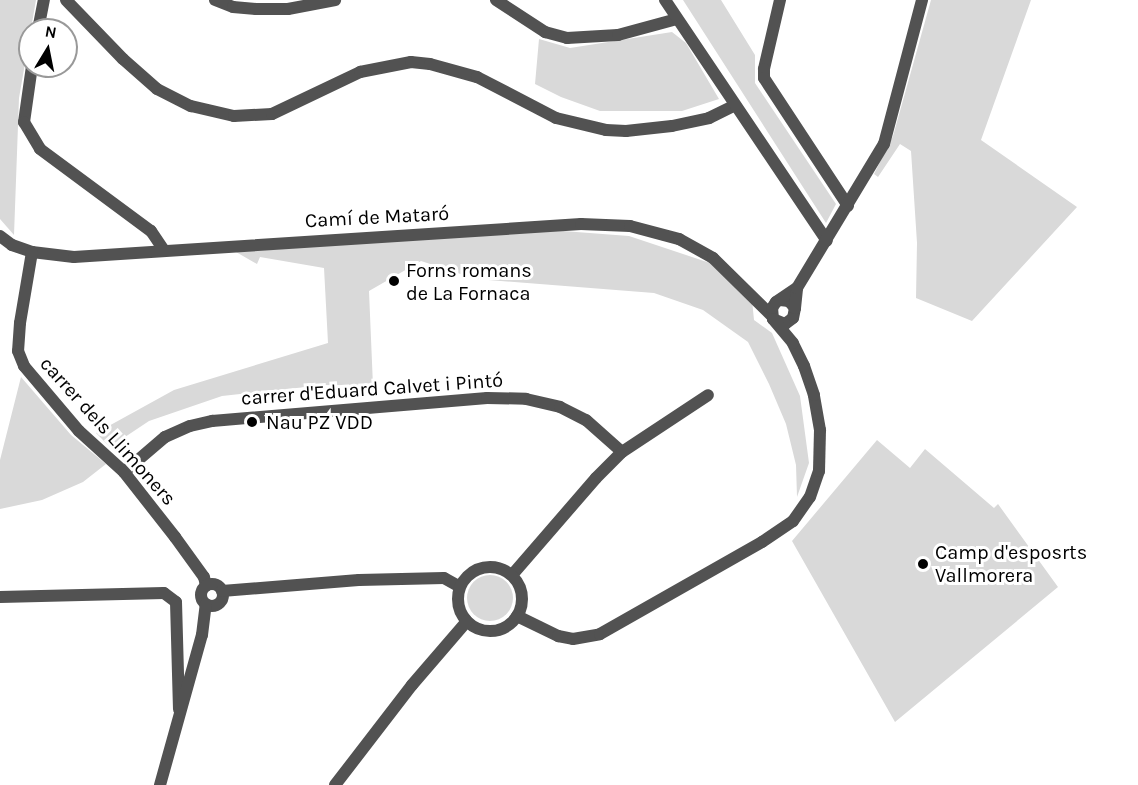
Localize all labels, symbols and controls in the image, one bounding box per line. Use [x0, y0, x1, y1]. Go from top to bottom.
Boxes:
north arrow [18, 18, 78, 78]
text: N [44, 21, 58, 42]
street label: Camí de Mataró [304, 201, 450, 233]
place label: Forns romans de La Fornaca [406, 258, 532, 305]
marker: Forns romans de La Fornaca [387, 274, 401, 288]
street label: carrer dels Llimoners [35, 352, 181, 510]
street label: carrer d'Eduard Calvet i Pintó [240, 368, 504, 410]
place label: Nau PZ VDD [266, 410, 373, 434]
marker: Nau PZ VDD [243, 413, 261, 431]
place label: Camp d'esposrts Vallmorera [935, 540, 1087, 587]
marker: Camp d'esposrts Vallmorera [916, 557, 930, 571]

